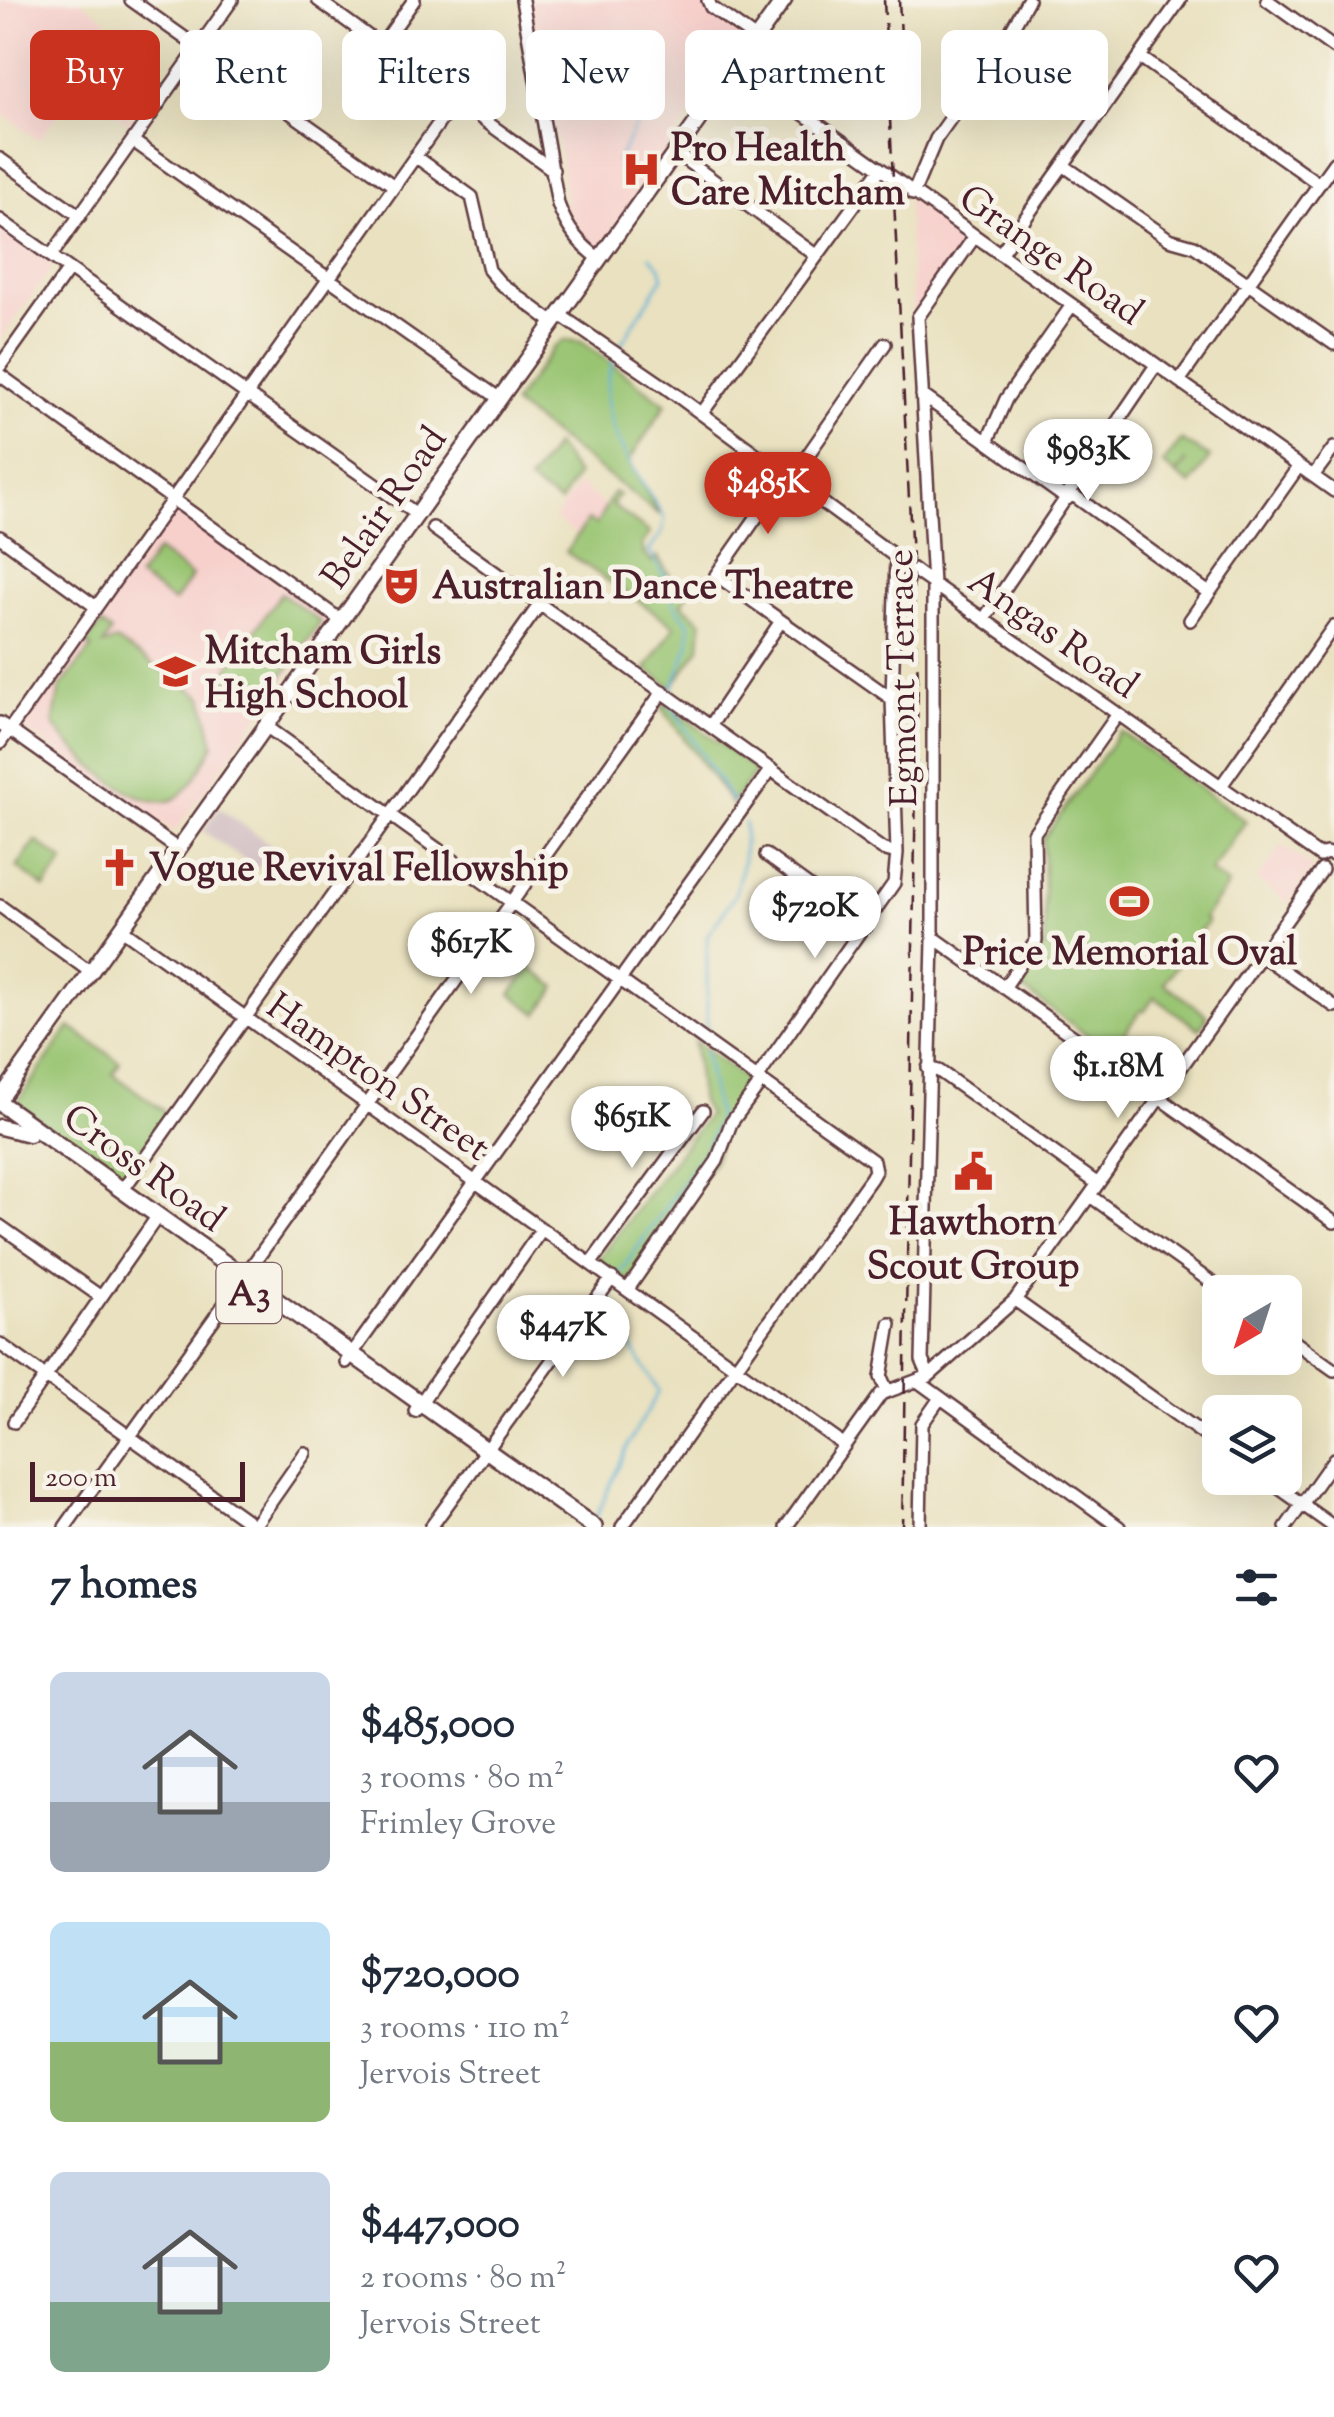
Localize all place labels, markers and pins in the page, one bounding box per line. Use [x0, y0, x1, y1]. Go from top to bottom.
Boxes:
place label: Pro Health Care Mitcham [671, 124, 905, 222]
hospital icon: Pro Health Care Mitcham [620, 148, 662, 190]
pin: $983K [1018, 419, 1158, 504]
pin: $485K [698, 452, 838, 537]
place label: Australian Dance Theatre [432, 562, 854, 616]
theatre icon: Australian Dance Theatre [381, 564, 423, 606]
place label: Mitcham Girls High School [205, 627, 441, 725]
school or university icon: Mitcham Girls High School [154, 651, 196, 693]
place label: Vogue Revival Fellowship [149, 844, 569, 898]
church icon: Vogue Revival Fellowship [98, 846, 140, 888]
pin: $720K [745, 876, 885, 961]
sports icon: Price Memorial Oval [1109, 881, 1151, 923]
pin: $617K [401, 912, 541, 997]
place label: Price Memorial Oval [963, 928, 1298, 982]
pin: $1.18M [1037, 1036, 1199, 1121]
pin: $651K [562, 1086, 702, 1171]
public building icon: Hawthorn Scout Group [952, 1151, 994, 1193]
place label: Hawthorn Scout Group [867, 1198, 1079, 1296]
pin: $447K [493, 1295, 633, 1380]

